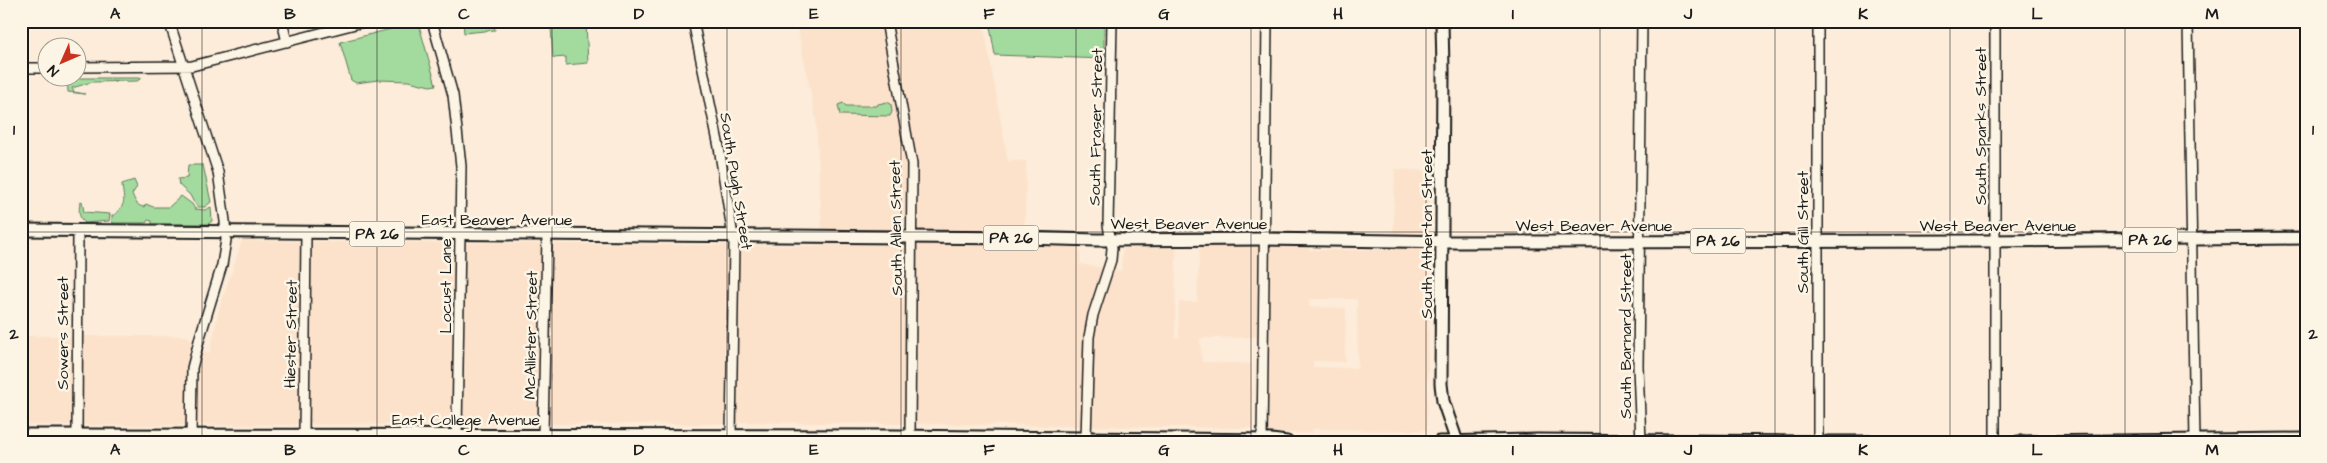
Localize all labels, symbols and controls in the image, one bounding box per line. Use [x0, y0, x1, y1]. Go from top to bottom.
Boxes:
text: A [110, 3, 121, 25]
text: B [284, 3, 296, 25]
text: C [458, 3, 470, 25]
text: D [634, 3, 645, 25]
text: E [809, 3, 819, 25]
text: F [983, 3, 995, 25]
text: G [1158, 3, 1170, 25]
text: H [1333, 3, 1343, 25]
text: I [1512, 3, 1514, 25]
text: J [1683, 3, 1693, 25]
text: K [1858, 3, 1868, 25]
text: L [2031, 3, 2043, 25]
text: M [2205, 3, 2219, 25]
north arrow [38, 38, 88, 88]
street label: South Sparks Street [1970, 46, 1992, 205]
street label: South Fraser Street [1084, 48, 1108, 206]
text: N [43, 60, 64, 81]
street label: South Pugh Street [713, 111, 758, 252]
text: 1 [13, 119, 16, 141]
text: 1 [2312, 119, 2315, 141]
street label: South Atherton Street [1416, 149, 1438, 319]
street label: South Allen Street [884, 159, 908, 296]
street label: South Gill Street [1792, 170, 1814, 293]
street label: East Beaver Avenue [422, 209, 573, 231]
street label: West Beaver Avenue [1111, 213, 1268, 235]
street label: West Beaver Avenue [1516, 215, 1673, 237]
street label: West Beaver Avenue [1920, 215, 2077, 237]
road number: PA 26 [350, 222, 404, 246]
road number: PA 26 [984, 226, 1038, 250]
road number: PA 26 [1690, 228, 1746, 254]
road number: PA 26 [2122, 228, 2178, 252]
street label: Locust Lane [435, 238, 457, 334]
street label: South Barnard Street [1615, 253, 1637, 419]
street label: McAllister Street [519, 270, 543, 400]
street label: Sowers Street [52, 276, 74, 390]
street label: Hiester Street [279, 279, 303, 388]
text: 2 [8, 323, 19, 345]
text: 2 [2307, 323, 2318, 345]
street label: East College Avenue [392, 409, 540, 432]
text: A [110, 439, 121, 461]
text: B [284, 439, 296, 461]
text: C [458, 439, 470, 461]
text: D [634, 439, 645, 461]
text: E [809, 439, 819, 461]
text: F [983, 439, 995, 461]
text: G [1158, 439, 1170, 461]
text: H [1333, 439, 1343, 461]
text: I [1512, 439, 1514, 461]
text: J [1683, 439, 1693, 461]
text: K [1858, 439, 1868, 461]
text: L [2031, 439, 2043, 461]
text: M [2205, 439, 2219, 461]

